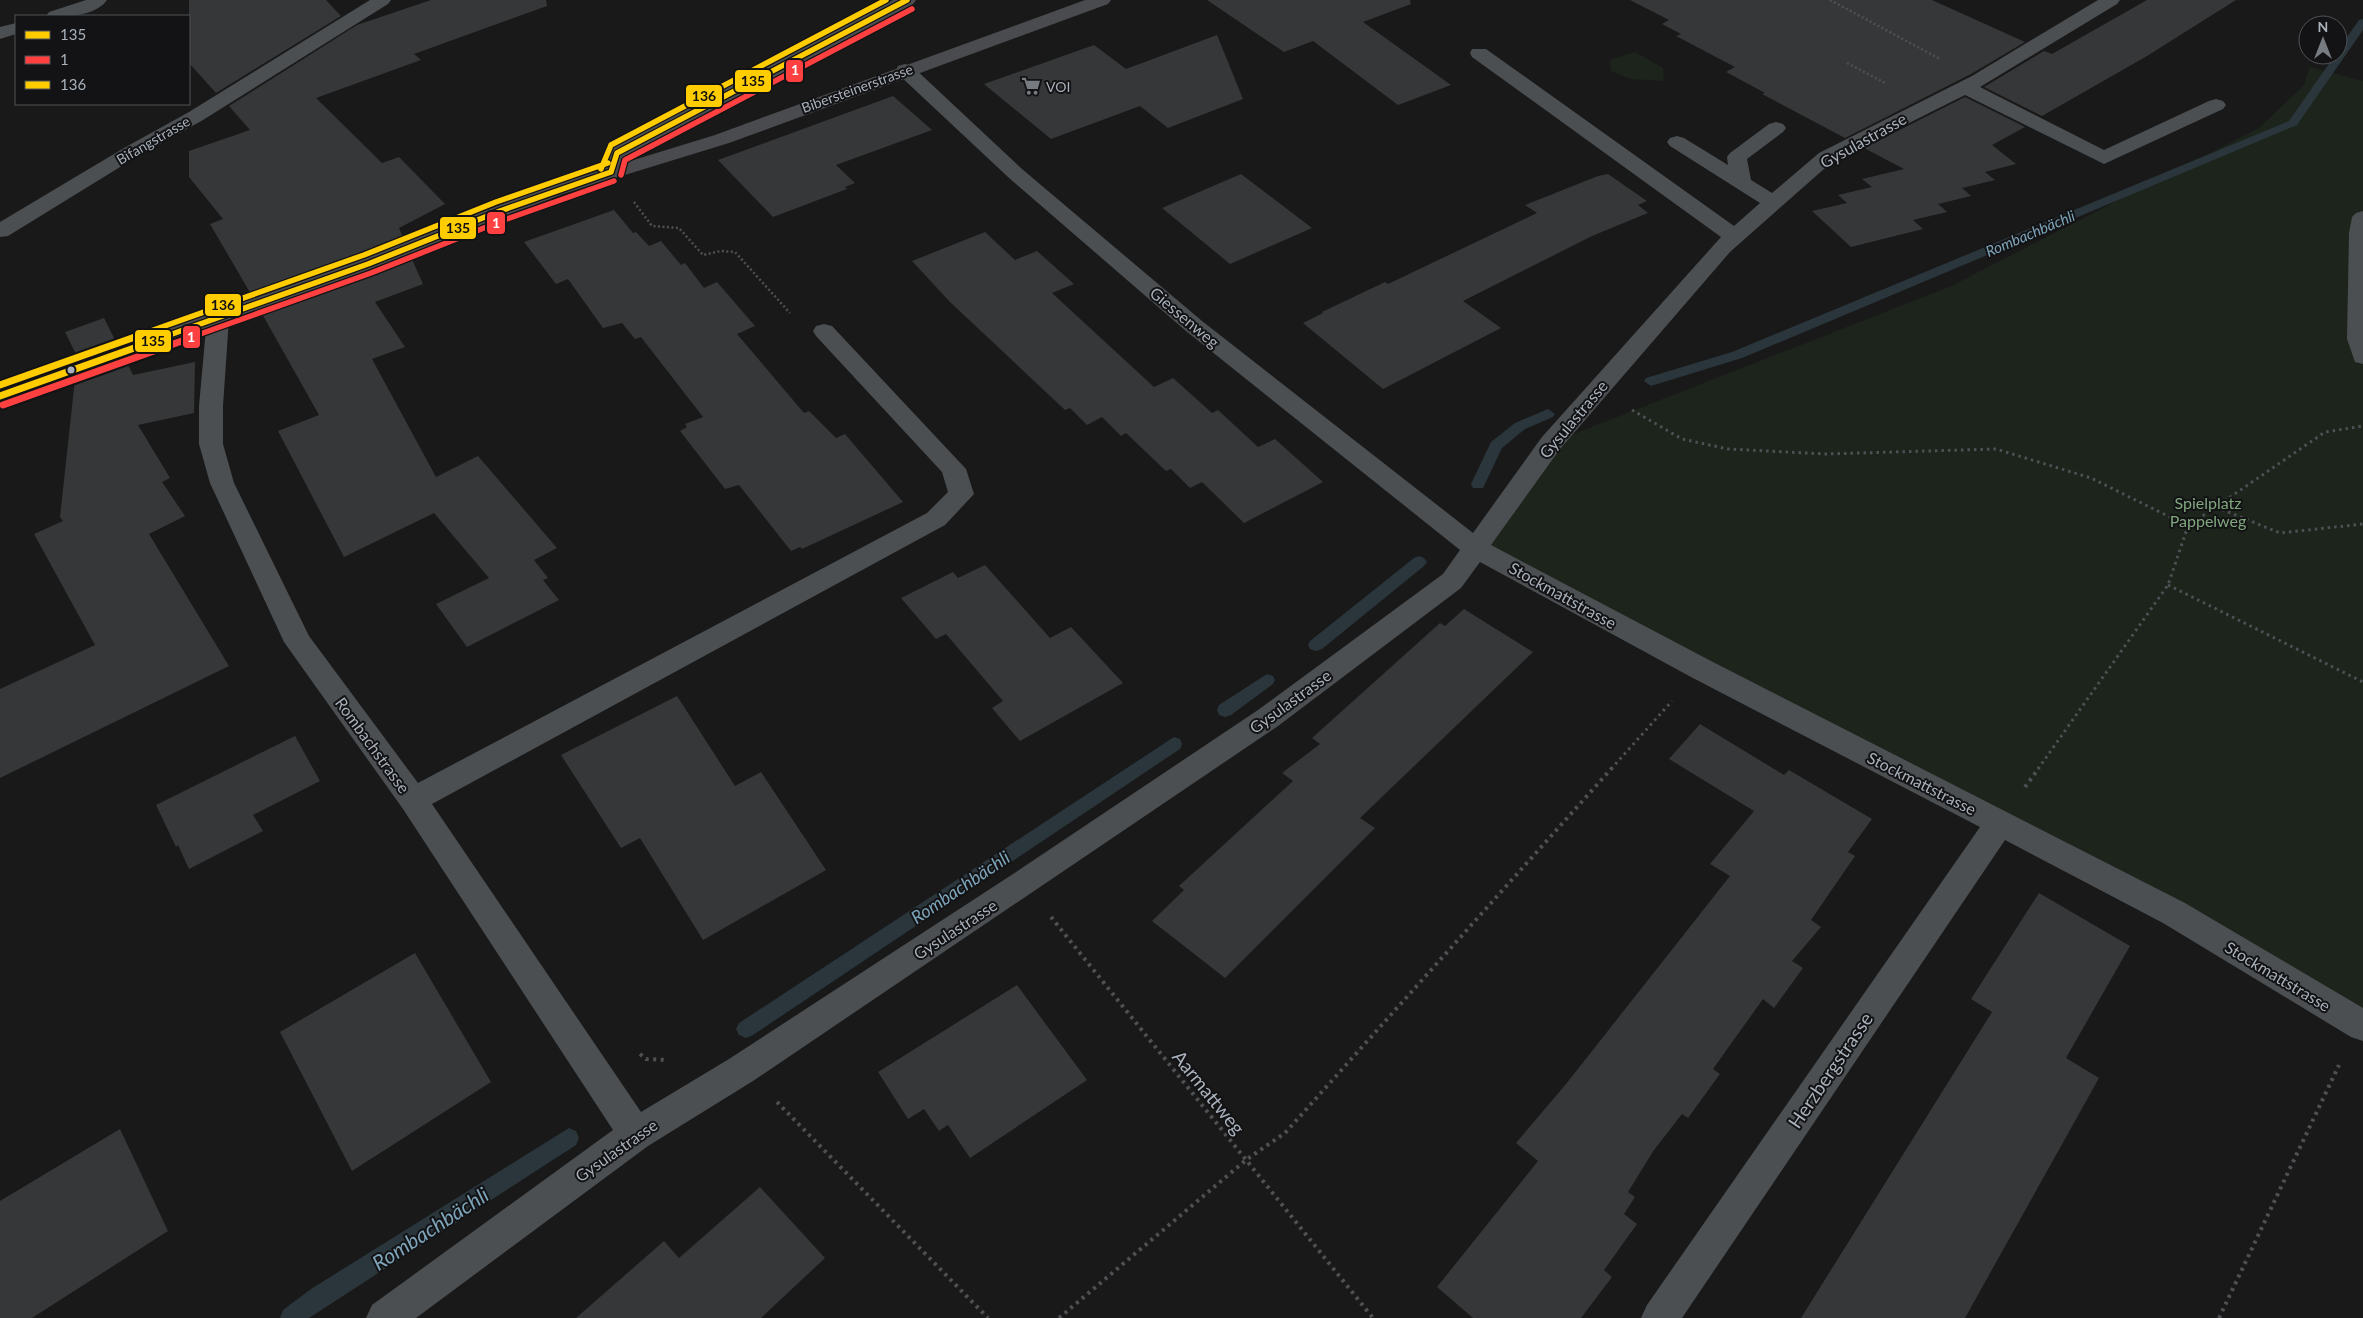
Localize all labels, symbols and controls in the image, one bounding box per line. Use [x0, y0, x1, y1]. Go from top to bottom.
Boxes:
legend [15, 15, 190, 105]
north arrow [2298, 15, 2348, 65]
text: N [2318, 18, 2328, 35]
text: 135 [60, 25, 86, 43]
text: 1 [60, 50, 69, 68]
line badge: 1 [785, 59, 804, 83]
street label: Bibersteinerstrasse [799, 60, 915, 116]
text: 1 [791, 61, 799, 78]
line badge: 135 [734, 69, 772, 93]
text: 135 [741, 72, 765, 89]
text: 136 [60, 75, 86, 93]
supermarket icon: VOI [1020, 75, 1042, 97]
place label: VOI [1046, 78, 1070, 95]
line badge: 136 [685, 84, 723, 108]
text: 136 [692, 87, 716, 104]
street label: Gysulastrasse [1817, 108, 1909, 172]
street label: Bifangstrasse [113, 112, 193, 168]
water label: Rombachbächli [1983, 206, 2078, 260]
line badge: 1 [486, 211, 506, 235]
text: 1 [492, 214, 500, 231]
line badge: 135 [439, 216, 477, 240]
text: 135 [446, 219, 470, 236]
street label: Giessenweg [1147, 283, 1223, 351]
line badge: 136 [204, 293, 242, 317]
text: 136 [211, 296, 235, 313]
line badge: 1 [182, 325, 201, 349]
text: 1 [187, 328, 195, 345]
line badge: 135 [134, 329, 172, 353]
text: 135 [141, 332, 165, 349]
unlabelled marker [66, 365, 76, 375]
street label: Gysulastrasse [1535, 376, 1611, 462]
park label: Spielplatz Pappelweg [2170, 493, 2246, 530]
street label: Stockmattstrasse [1506, 558, 1620, 632]
street label: Gysulastrasse [1246, 665, 1334, 737]
street label: Rombachstrasse [332, 693, 414, 797]
street label: Stockmattstrasse [1864, 747, 1980, 819]
water label: Rombachbächli [906, 846, 1014, 928]
street label: Gysulastrasse [910, 895, 1000, 963]
street label: Stockmattstrasse [2222, 937, 2334, 1015]
street label: Herzbergstrasse [1783, 1008, 1877, 1132]
street label: Aarmattweg [1168, 1045, 1250, 1139]
street label: Gysulastrasse [571, 1115, 661, 1185]
water label: Rombachbächli [367, 1181, 493, 1275]

